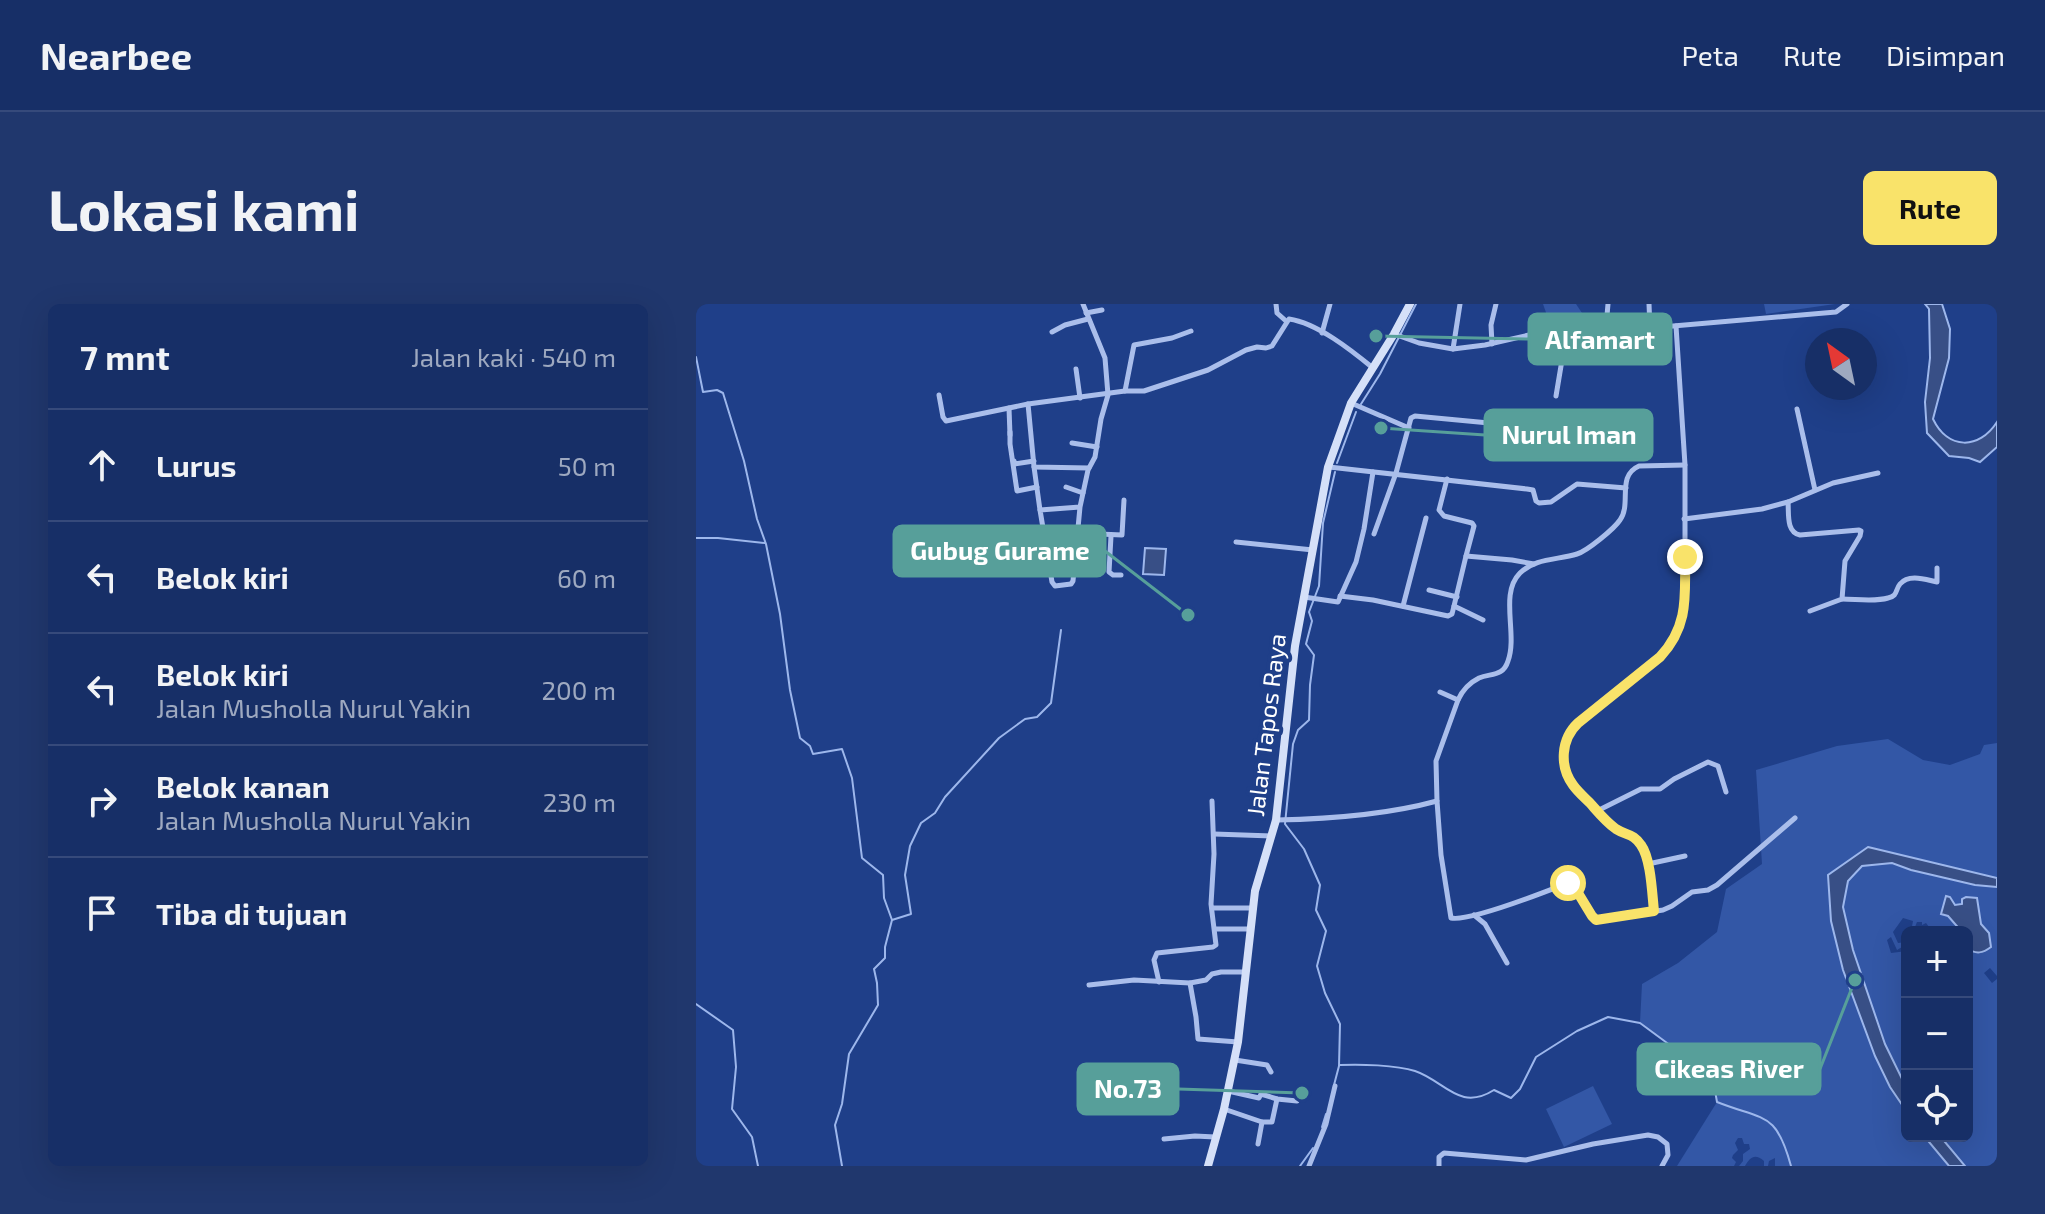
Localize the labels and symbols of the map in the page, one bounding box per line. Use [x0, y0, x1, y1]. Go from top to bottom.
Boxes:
callout: Alfamart [1529, 314, 1671, 364]
text: Alfamart [1545, 323, 1655, 354]
north arrow [1805, 328, 1877, 400]
callout: Nurul Iman [1485, 410, 1652, 460]
text: Nurul Iman [1501, 418, 1637, 449]
callout: Gubug Gurame [894, 526, 1105, 576]
text: Gubug Gurame [910, 534, 1090, 565]
route end [1667, 539, 1703, 575]
street label: Jalan Tapos Raya [1240, 632, 1291, 818]
route start [1550, 865, 1586, 901]
callout: Cikeas River [1638, 1044, 1820, 1094]
text: Cikeas River [1654, 1052, 1804, 1083]
callout: No.73 [1078, 1064, 1178, 1114]
text: No.73 [1094, 1072, 1162, 1103]

